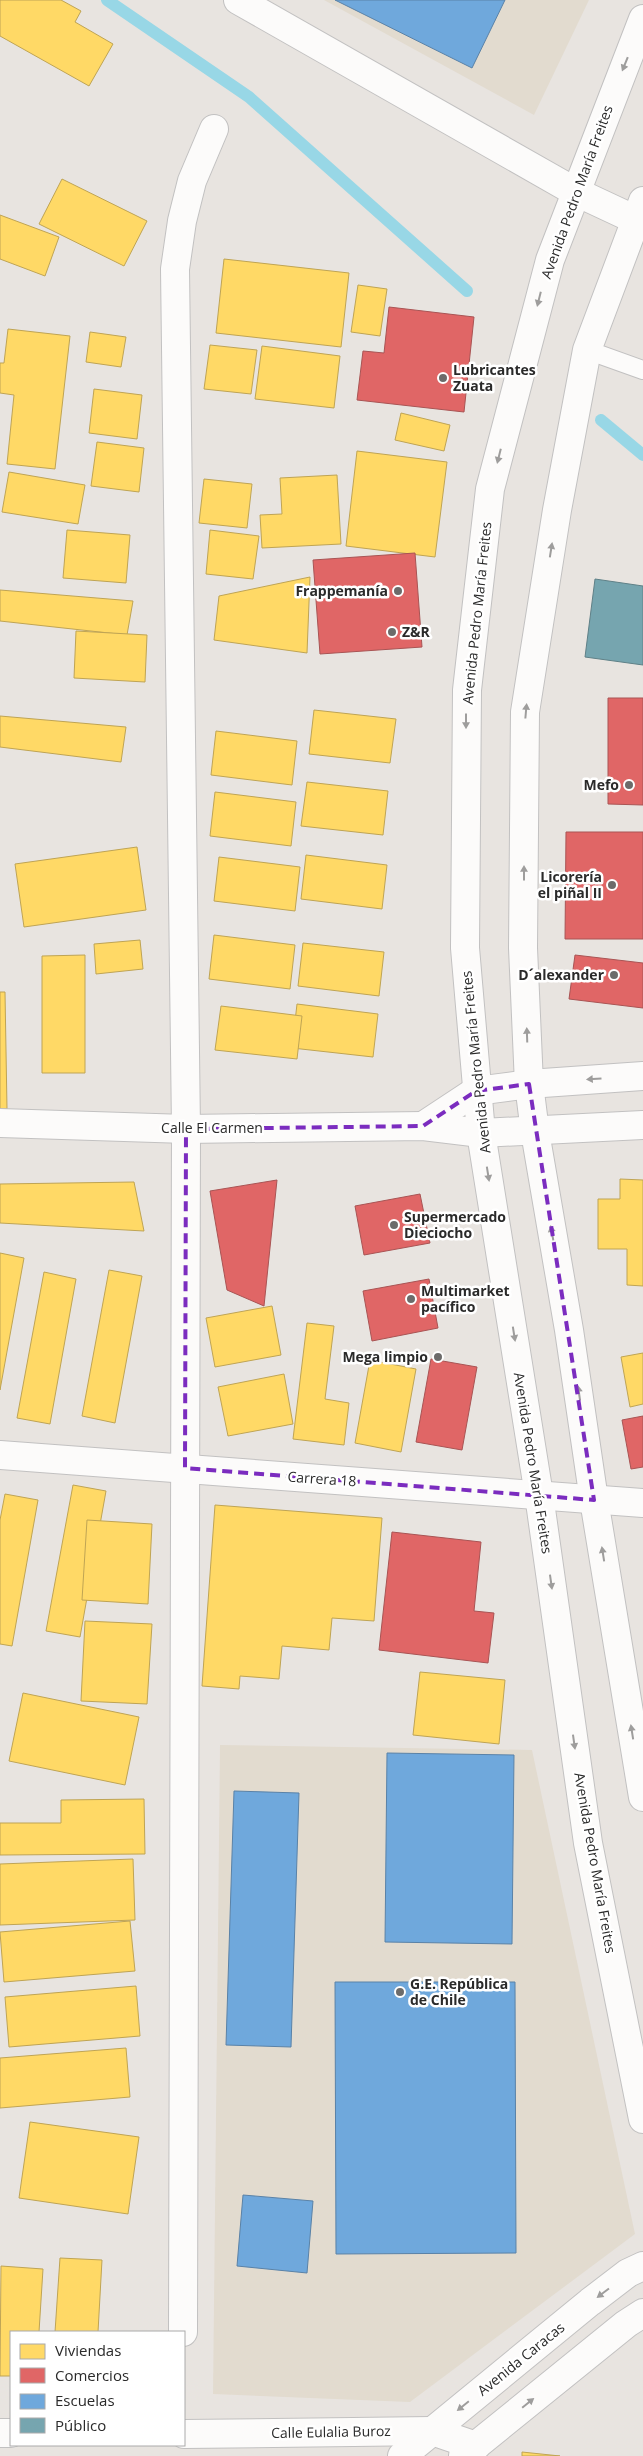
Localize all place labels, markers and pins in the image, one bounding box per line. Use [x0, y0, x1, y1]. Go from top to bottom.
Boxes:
place label: Lubricantes Zuata [453, 360, 536, 395]
marker: Lubricantes Zuata [437, 372, 449, 384]
place label: Frappemanía [295, 581, 388, 600]
marker: Frappemanía [392, 585, 404, 597]
place label: Z&R [402, 622, 431, 641]
marker: Z&R [386, 626, 398, 638]
place label: Mefo [583, 775, 619, 794]
marker: Mefo [623, 779, 635, 791]
place label: Licorería el piñal II [538, 867, 602, 902]
marker: Licorería el piñal II [606, 879, 618, 891]
place label: D´alexander [518, 965, 605, 984]
marker: D´alexander [608, 969, 620, 981]
place label: Supermercado Dieciocho [404, 1207, 506, 1242]
marker: Supermercado Dieciocho [388, 1219, 400, 1231]
place label: Multimarket pacífico [421, 1281, 510, 1316]
marker: Multimarket pacífico [405, 1293, 417, 1305]
place label: Mega limpio [342, 1347, 428, 1366]
marker: Mega limpio [432, 1351, 444, 1363]
place label: G.E. República de Chile [410, 1974, 508, 2009]
marker: G.E. República de Chile [394, 1986, 406, 1998]

